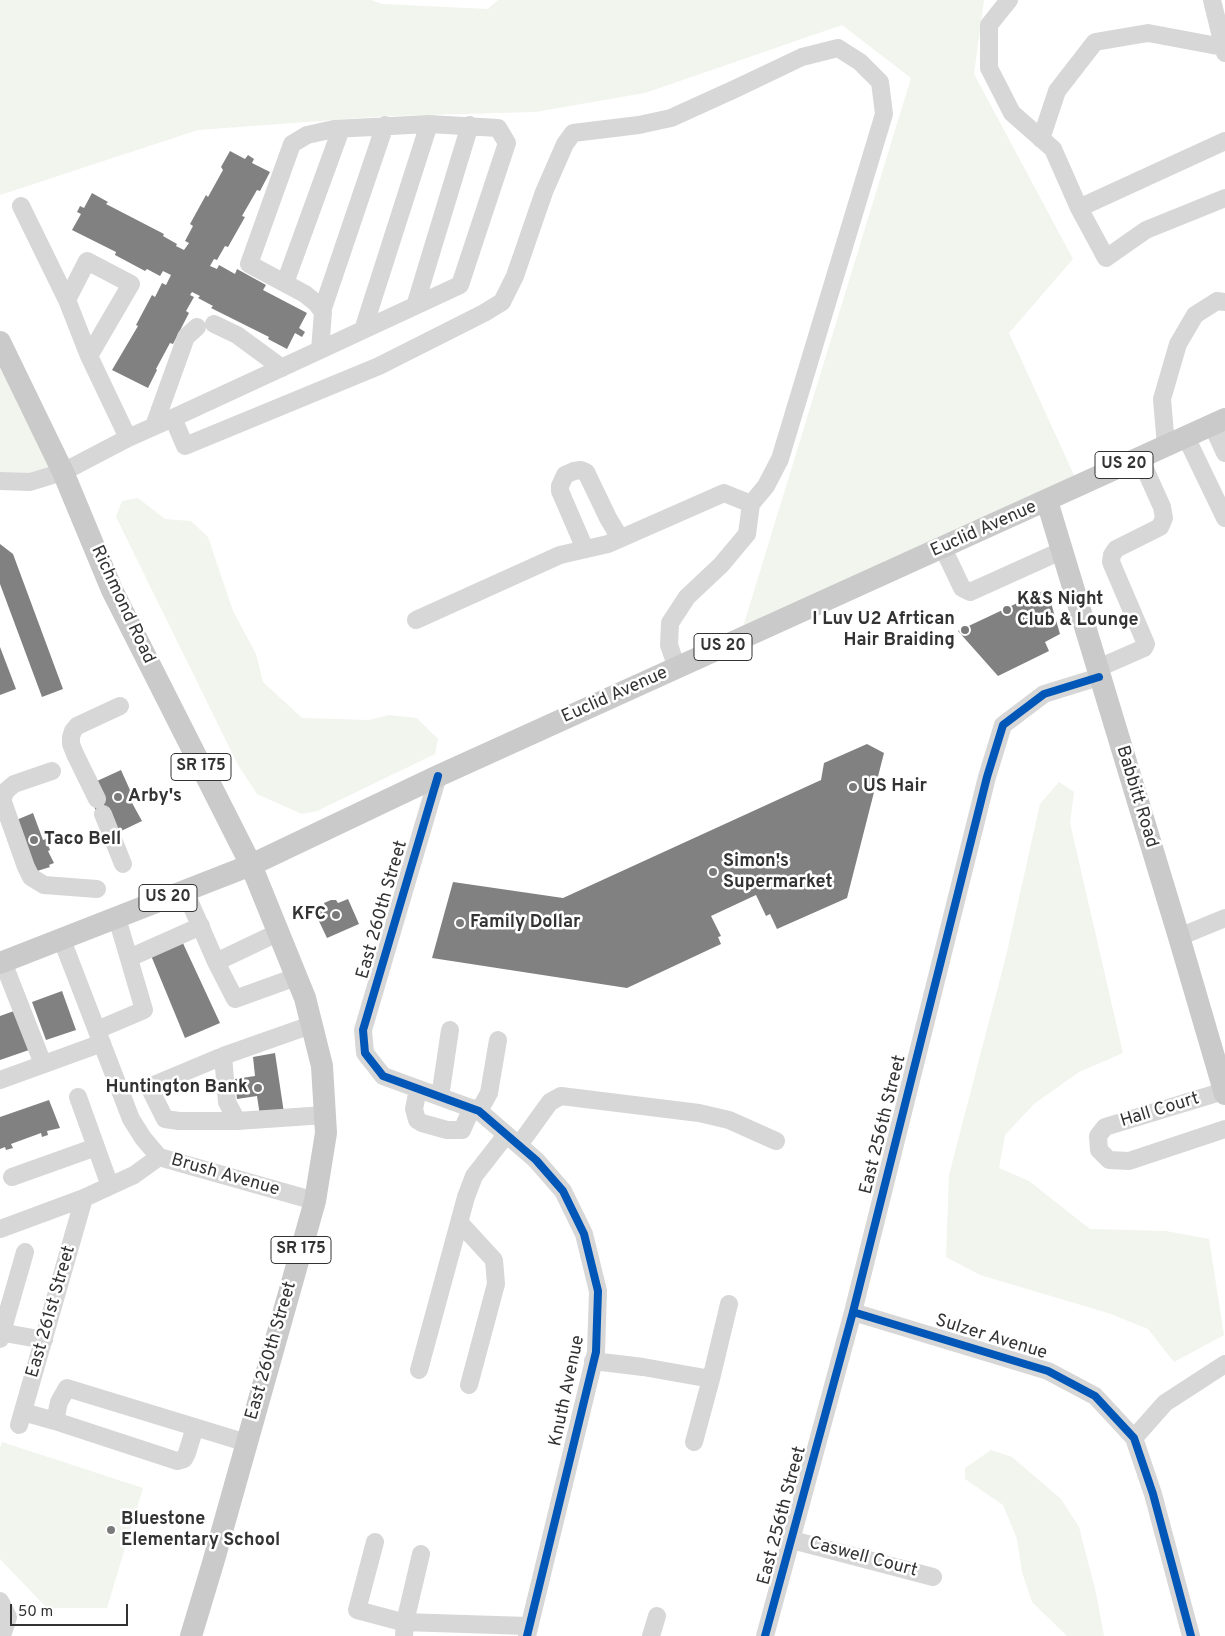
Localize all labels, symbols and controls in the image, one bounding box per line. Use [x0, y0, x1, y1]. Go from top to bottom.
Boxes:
road number: US 20 [1095, 452, 1153, 478]
street label: Euclid Avenue [928, 497, 1040, 563]
street label: Richmond Road [85, 543, 159, 667]
place label: K&S Night Club & Lounge [1017, 589, 1139, 632]
marker: K&S Night Club & Lounge [1001, 604, 1013, 616]
place label: I Luv U2 Afrtican Hair Braiding [812, 609, 955, 652]
marker: I Luv U2 Afrtican Hair Braiding [959, 624, 971, 636]
road number: US 20 [694, 634, 752, 660]
street label: Euclid Avenue [559, 663, 671, 729]
street label: Babbitt Road [1110, 743, 1162, 851]
road number: SR 175 [171, 754, 231, 780]
place label: US Hair [863, 776, 927, 798]
marker: US Hair [847, 781, 859, 793]
place label: Arby's [128, 786, 182, 808]
marker: Arby's [112, 791, 124, 803]
place label: Taco Bell [44, 829, 121, 851]
marker: Taco Bell [28, 834, 40, 846]
street label: East 260th Street [353, 838, 413, 982]
place label: Simon's Supermarket [723, 851, 833, 894]
marker: Simon's Supermarket [707, 866, 719, 878]
road number: US 20 [139, 884, 197, 911]
place label: KFC [292, 904, 326, 926]
marker: KFC [330, 909, 342, 921]
place label: Family Dollar [470, 912, 581, 934]
marker: Family Dollar [454, 917, 466, 929]
street label: East 256th Street [856, 1053, 912, 1197]
place label: Huntington Bank [105, 1077, 248, 1099]
marker: Huntington Bank [252, 1082, 264, 1094]
street label: Hall Court [1118, 1089, 1202, 1133]
street label: Brush Avenue [168, 1150, 282, 1202]
road number: SR 175 [271, 1236, 331, 1264]
street label: East 261st Street [23, 1243, 81, 1381]
street label: East 260th Street [242, 1279, 302, 1423]
street label: Sulzer Avenue [932, 1311, 1050, 1365]
street label: Knuth Avenue [546, 1333, 590, 1449]
street label: East 256th Street [754, 1444, 812, 1588]
place label: Bluestone Elementary School [121, 1509, 280, 1552]
marker: Bluestone Elementary School [105, 1524, 117, 1536]
street label: Caswell Court [806, 1533, 920, 1583]
scale bar [12, 1594, 130, 1626]
text: 50 m [18, 1603, 53, 1622]

